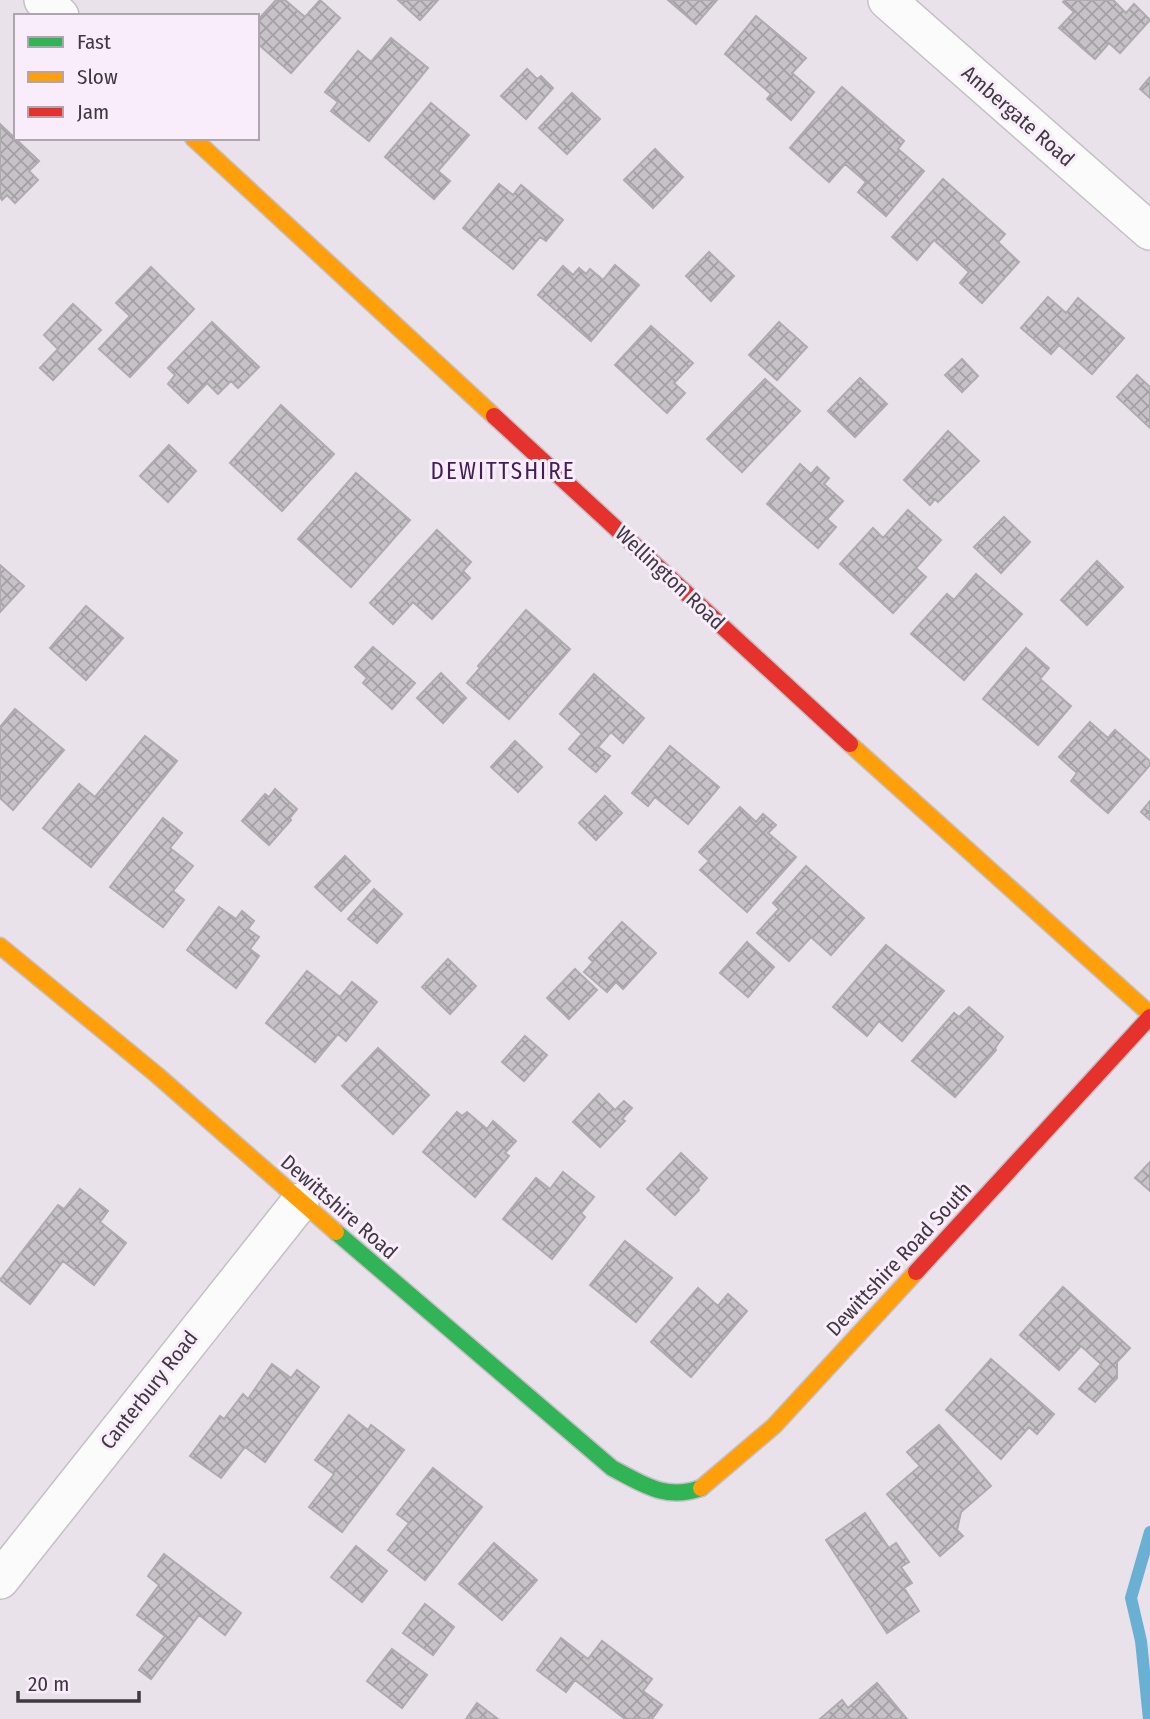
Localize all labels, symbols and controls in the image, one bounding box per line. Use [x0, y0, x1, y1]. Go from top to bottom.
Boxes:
legend [14, 14, 259, 140]
text: Fast [77, 29, 111, 55]
street label: Ambergate Road [956, 60, 1080, 172]
text: Slow [77, 64, 118, 90]
text: Jam [77, 99, 109, 125]
district label: DEWITTSHIRE [431, 457, 575, 485]
street label: Wellington Road [610, 521, 730, 635]
street label: Dewittshire Road [275, 1149, 403, 1265]
street label: Dewittshire Road South [821, 1176, 977, 1342]
street label: Canterbury Road [95, 1325, 203, 1455]
scale bar [18, 1660, 138, 1704]
text: 20 m [28, 1671, 69, 1697]

